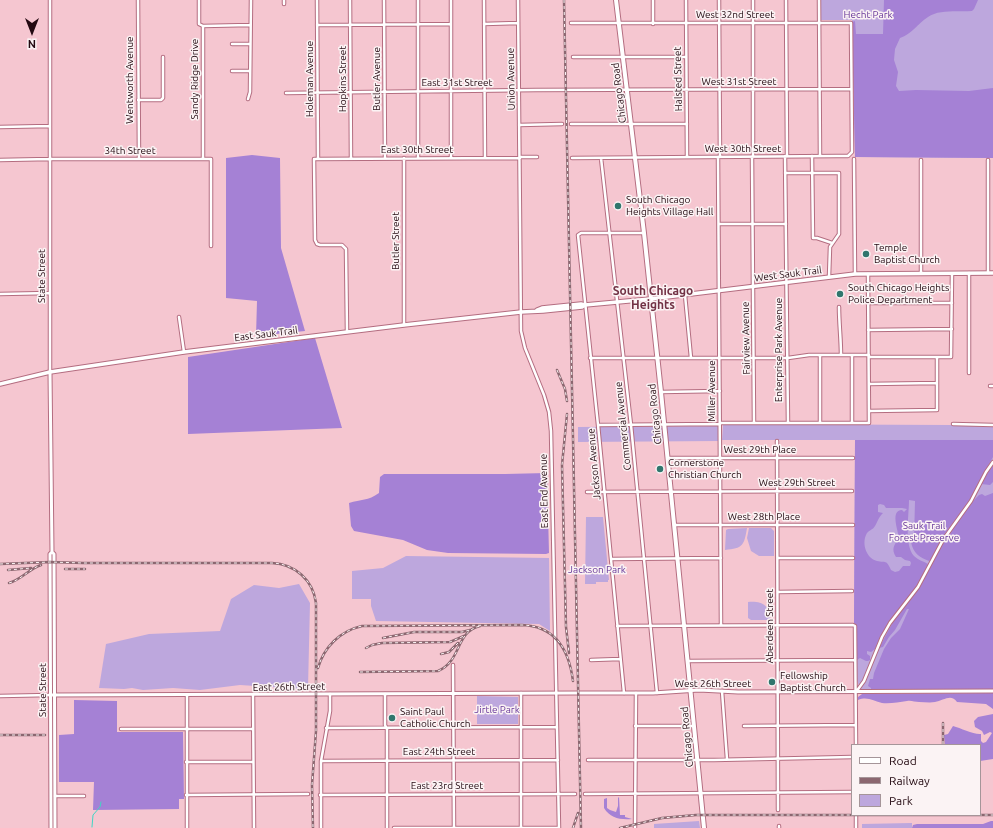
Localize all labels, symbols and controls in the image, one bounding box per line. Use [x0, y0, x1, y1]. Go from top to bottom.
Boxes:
street label: West 32nd Street [696, 9, 774, 21]
park label: Hecht Park [844, 9, 892, 21]
north arrow [12, 12, 52, 52]
street label: Wentworth Avenue [124, 36, 136, 124]
text: N [28, 38, 36, 50]
street label: Sandy Ridge Drive [189, 39, 201, 119]
street label: Holeman Avenue [304, 41, 316, 117]
street label: Hopkins Street [337, 46, 349, 112]
street label: Butler Avenue [371, 47, 383, 111]
street label: Halsted Street [671, 47, 685, 111]
street label: Union Avenue [504, 48, 518, 110]
street label: Chicago Road [609, 62, 629, 124]
street label: West 31st Street [702, 76, 776, 88]
street label: East 31st Street [421, 77, 493, 89]
street label: West 30th Street [705, 143, 781, 155]
street label: East 30th Street [381, 144, 453, 156]
street label: 34th Street [104, 145, 156, 157]
place label: South Chicago Heights Village Hall [626, 194, 713, 218]
marker: South Chicago Heights Village Hall [613, 201, 623, 211]
street label: Butler Street [390, 212, 402, 270]
place label: Temple Baptist Church [874, 242, 940, 266]
street label: State Street [36, 249, 48, 303]
marker: Temple Baptist Church [861, 249, 871, 259]
street label: West Sauk Trail [754, 264, 822, 284]
place label: South Chicago Heights Police Department [848, 282, 949, 306]
district label: South Chicago Heights [613, 284, 693, 312]
marker: South Chicago Heights Police Department [835, 289, 845, 299]
street label: Enterprise Park Avenue [773, 298, 785, 402]
street label: Fairview Avenue [739, 301, 753, 375]
street label: East Sauk Trail [234, 324, 298, 344]
street label: Miller Avenue [706, 360, 718, 422]
street label: Commercial Avenue [612, 381, 634, 471]
street label: Chicago Road [646, 383, 664, 445]
street label: Jackson Avenue [585, 428, 603, 500]
street label: West 29th Place [724, 444, 796, 456]
street label: East End Avenue [537, 454, 551, 528]
place label: Cornerstone Christian Church [668, 457, 742, 480]
marker: Cornerstone Christian Church [655, 464, 665, 474]
street label: West 29th Street [759, 477, 835, 489]
street label: West 28th Place [728, 511, 800, 523]
park label: Sauk Trail Forest Preserve [889, 520, 959, 544]
park label: Jackson Park [568, 564, 626, 576]
street label: Aberdeen Street [764, 589, 776, 663]
street label: State Street [37, 663, 49, 717]
place label: Fellowship Baptist Church [780, 670, 846, 694]
marker: Fellowship Baptist Church [767, 677, 777, 687]
street label: West 26th Street [675, 678, 751, 690]
street label: East 26th Street [253, 680, 325, 694]
park label: Jirtle Park [474, 704, 520, 716]
place label: Saint Paul Catholic Church [400, 706, 470, 730]
street label: Chicago Road [678, 706, 696, 768]
marker: Saint Paul Catholic Church [387, 713, 397, 723]
legend [851, 744, 981, 816]
street label: East 24th Street [403, 746, 475, 758]
text: Road [889, 754, 917, 767]
text: Railway [889, 774, 930, 787]
street label: East 23rd Street [411, 780, 483, 792]
text: Park [889, 794, 913, 807]

